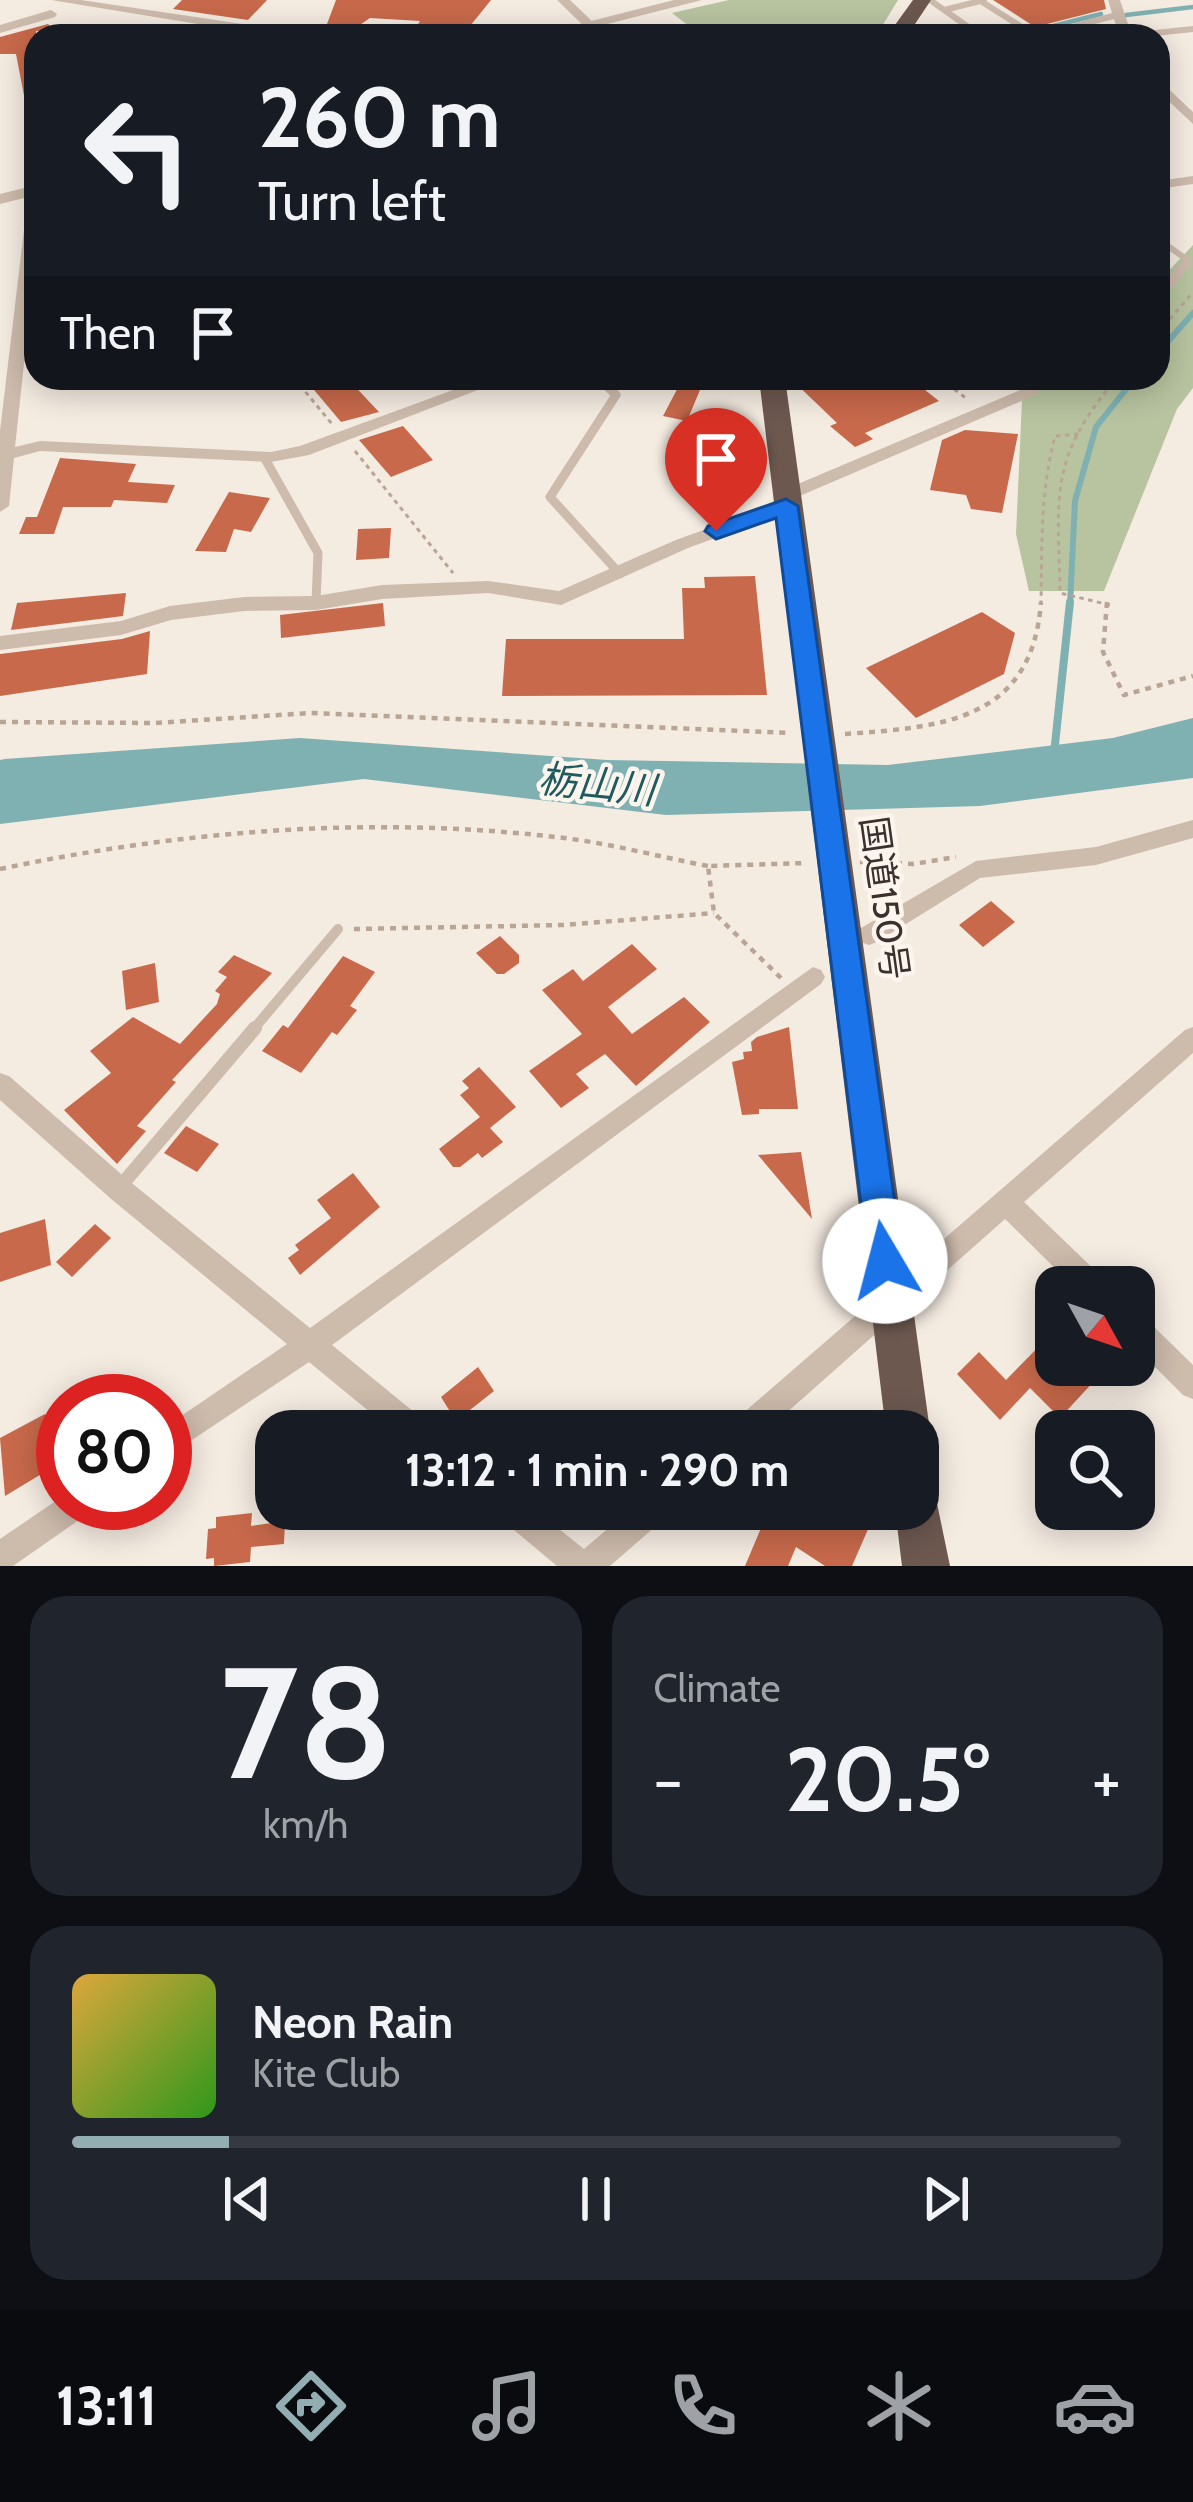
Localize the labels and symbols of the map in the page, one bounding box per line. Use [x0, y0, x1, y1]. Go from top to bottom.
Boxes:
pin [665, 408, 767, 531]
water label: 栃山川 [536, 754, 662, 814]
street label: 国道150号 [852, 814, 918, 982]
position arrow [822, 1198, 948, 1324]
north arrow [1035, 1266, 1155, 1386]
speed limit sign: 80 [36, 1374, 192, 1530]

